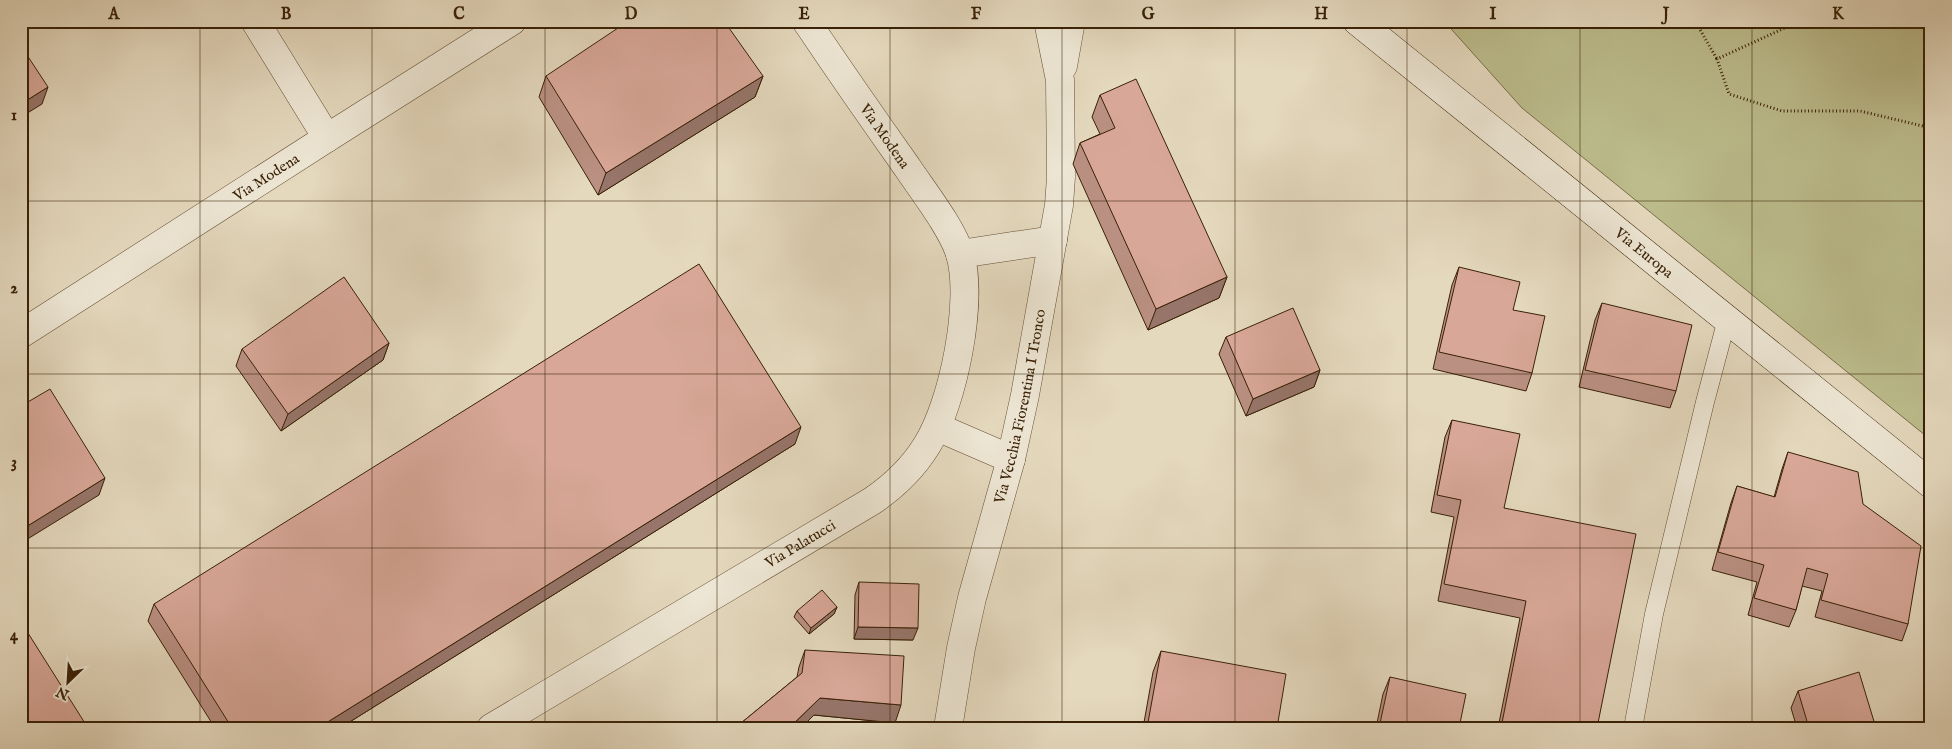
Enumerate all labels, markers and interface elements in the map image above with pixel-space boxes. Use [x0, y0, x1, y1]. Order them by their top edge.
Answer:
text: A [108, 5, 121, 25]
text: B [281, 5, 292, 25]
text: C [453, 5, 465, 25]
text: D [625, 5, 638, 25]
text: E [798, 5, 810, 25]
text: F [971, 5, 982, 25]
text: G [1142, 5, 1155, 25]
text: H [1314, 5, 1328, 25]
text: I [1490, 5, 1497, 25]
text: J [1661, 5, 1670, 25]
text: K [1832, 5, 1845, 25]
street label: Via Modena [855, 99, 914, 173]
text: 1 [11, 106, 17, 126]
street label: Via Modena [229, 149, 303, 206]
street label: Via Europa [1610, 223, 1678, 283]
text: 2 [10, 279, 18, 299]
street label: Via Vecchia Fiorentina I Tronco [990, 308, 1050, 507]
text: 3 [11, 453, 17, 473]
street label: Via Palatucci [761, 516, 839, 573]
text: 4 [10, 626, 19, 646]
north arrow [42, 656, 92, 706]
text: N [54, 682, 73, 704]

